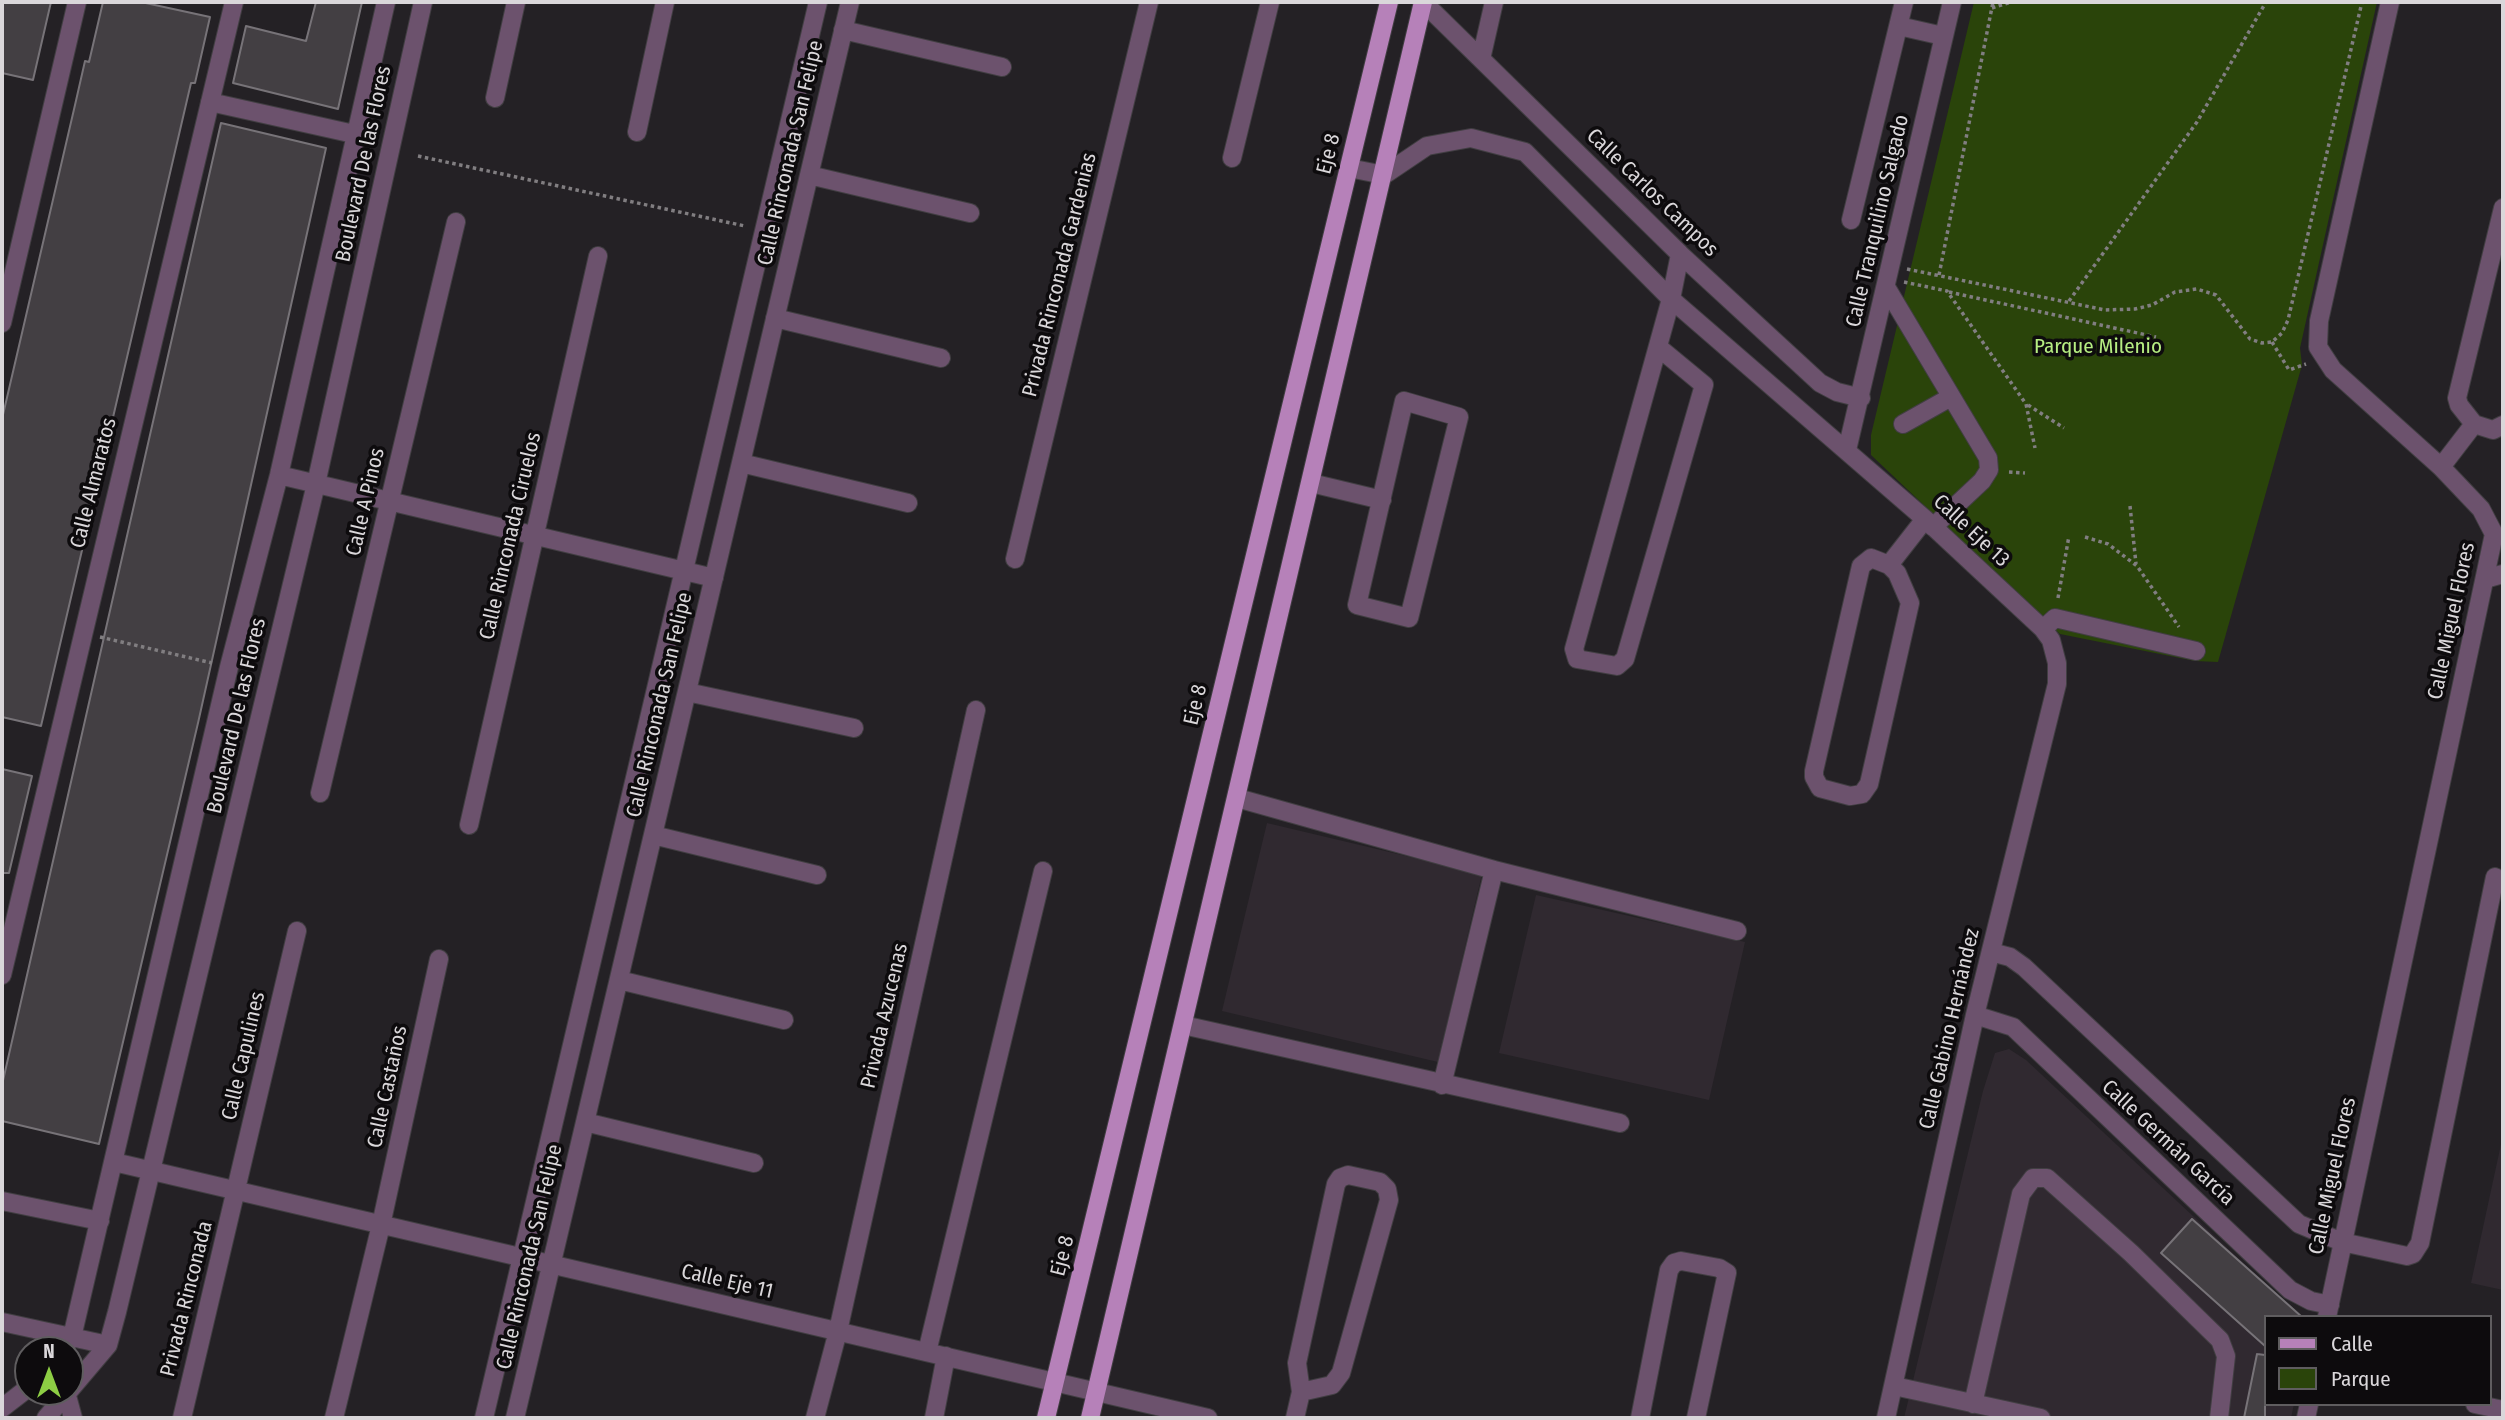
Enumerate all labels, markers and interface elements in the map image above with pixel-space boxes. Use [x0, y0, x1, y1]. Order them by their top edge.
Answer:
street label: Calle Rinconada San Felipe [753, 38, 829, 268]
street label: Boulevard De las Flores [331, 64, 397, 264]
street label: Calle Tranquilino Salgado [1841, 112, 1915, 330]
street label: Calle Carlos Campos [1581, 124, 1723, 262]
street label: Eje 8 [1312, 131, 1346, 177]
street label: Privada Rinconada Gardenias [1017, 150, 1103, 400]
park label: Parque Milenio [2034, 334, 2162, 360]
street label: Calle Almaratos [66, 415, 122, 551]
street label: Calle Rinconada Ciruelos [475, 430, 547, 642]
street label: Calle A Pinos [341, 445, 391, 559]
street label: Calle Eje 13 [1928, 489, 2014, 573]
street label: Calle Miguel Flores [2423, 540, 2481, 702]
street label: Calle Rinconada San Felipe [622, 590, 698, 820]
street label: Boulevard De las Flores [202, 616, 272, 816]
street label: Eje 8 [1179, 682, 1213, 728]
street label: Calle Gabino Hernández [1915, 926, 1985, 1132]
street label: Privada Azucenas [856, 941, 914, 1091]
street label: Calle Capulines [217, 989, 271, 1123]
street label: Calle Castaños [363, 1023, 413, 1151]
street label: Calle Germán García [2096, 1075, 2240, 1211]
street label: Calle Miguel Flores [2304, 1095, 2362, 1257]
street label: Calle Rinconada San Felipe [492, 1142, 568, 1372]
street label: Privada Rinconada [155, 1219, 219, 1379]
street label: Eje 8 [1046, 1233, 1080, 1279]
street label: Calle Eje 11 [679, 1259, 775, 1305]
legend [2264, 1315, 2491, 1406]
text: Calle [2331, 1331, 2373, 1357]
north arrow [14, 1336, 84, 1406]
text: N [43, 1340, 55, 1363]
text: Parque [2331, 1366, 2391, 1392]

